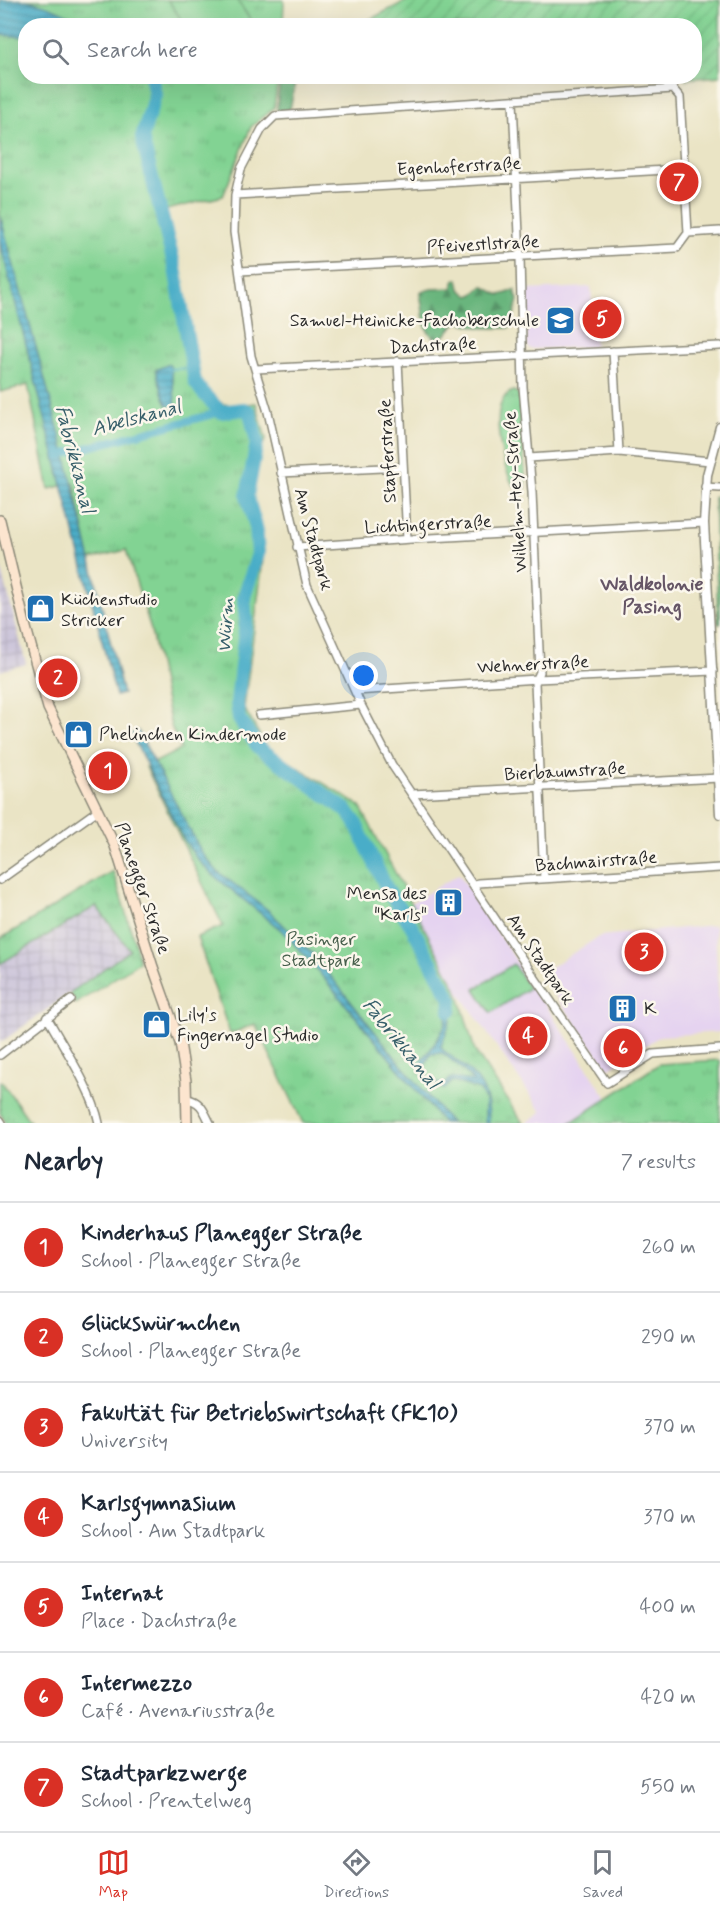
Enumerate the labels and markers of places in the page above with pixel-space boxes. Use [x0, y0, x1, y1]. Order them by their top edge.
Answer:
pin: 7 [660, 160, 698, 204]
pin: 5 [582, 296, 622, 342]
school or university icon: Samuel-Heinicke-Fachoberschule [544, 304, 576, 336]
place label: Samuel-Heinicke-Fachoberschule [290, 309, 539, 333]
place label: Küchenstudio Stricker [61, 588, 157, 633]
shop icon: Küchenstudio Stricker [24, 593, 56, 625]
pin: 2 [38, 656, 78, 700]
shop icon: Phelinchen Kindermode [62, 718, 94, 750]
place label: Phelinchen Kindermode [99, 723, 287, 747]
pin: 1 [88, 748, 128, 794]
place label: Mensa des "Karls" [347, 882, 427, 927]
building icon: Mensa des "Karls" [432, 887, 464, 919]
pin: 3 [624, 930, 664, 974]
building icon: K [607, 992, 639, 1024]
place label: K [644, 997, 657, 1021]
place label: Lily's Fingernagel Studio [177, 1003, 319, 1049]
shop icon: Lily's Fingernagel Studio [140, 1008, 172, 1040]
pin: 4 [508, 1014, 548, 1058]
pin: 6 [604, 1026, 642, 1070]

